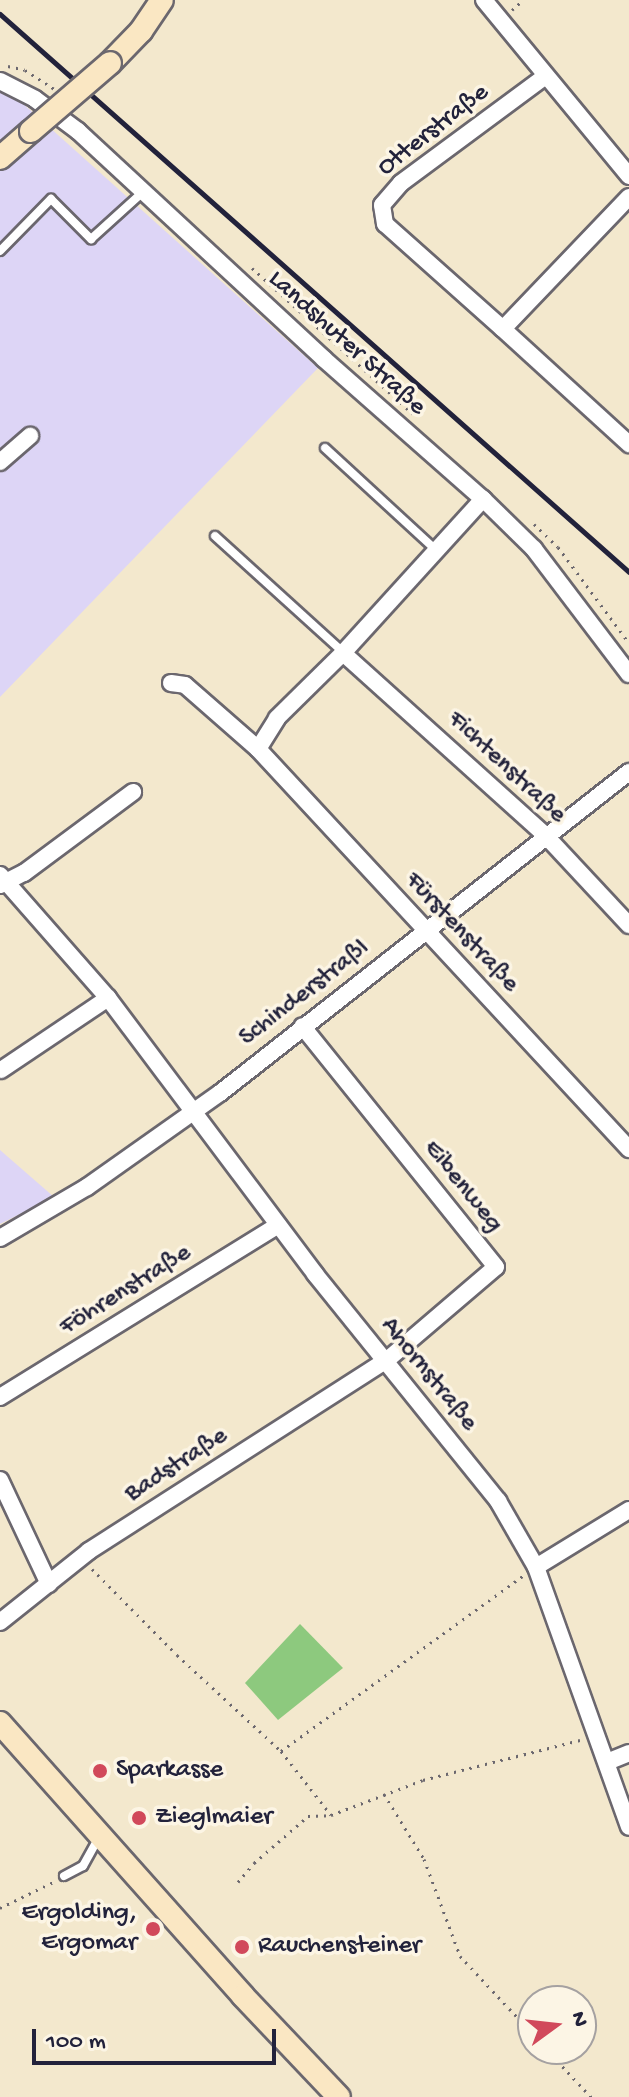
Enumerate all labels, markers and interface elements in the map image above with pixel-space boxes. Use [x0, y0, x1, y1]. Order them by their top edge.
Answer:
street label: Otterstraße [372, 78, 496, 184]
street label: Landshuter Straße [260, 265, 432, 423]
street label: Fichtenstraße [440, 705, 572, 831]
street label: Fürstenstraße [397, 866, 525, 1000]
street label: Schinderstraßl [234, 934, 376, 1054]
street label: Eibenweg [415, 1135, 509, 1239]
street label: Föhrenstraße [55, 1238, 197, 1344]
street label: Ahornstraße [373, 1312, 483, 1438]
street label: Badstraße [120, 1421, 234, 1511]
place label: Sparkasse [116, 1755, 223, 1787]
marker: Sparkasse [91, 1762, 109, 1780]
place label: Zieglmaier [155, 1802, 273, 1834]
marker: Zieglmaier [130, 1809, 148, 1827]
place label: Ergolding, Ergomar [21, 1898, 137, 1960]
marker: Ergolding, Ergomar [144, 1920, 162, 1938]
place label: Rauchensteiner [258, 1931, 421, 1963]
marker: Rauchensteiner [233, 1938, 251, 1956]
north arrow [517, 1985, 597, 2065]
text: N [564, 2009, 593, 2030]
scale bar [36, 2013, 280, 2063]
text: 100 m [46, 2028, 106, 2057]

